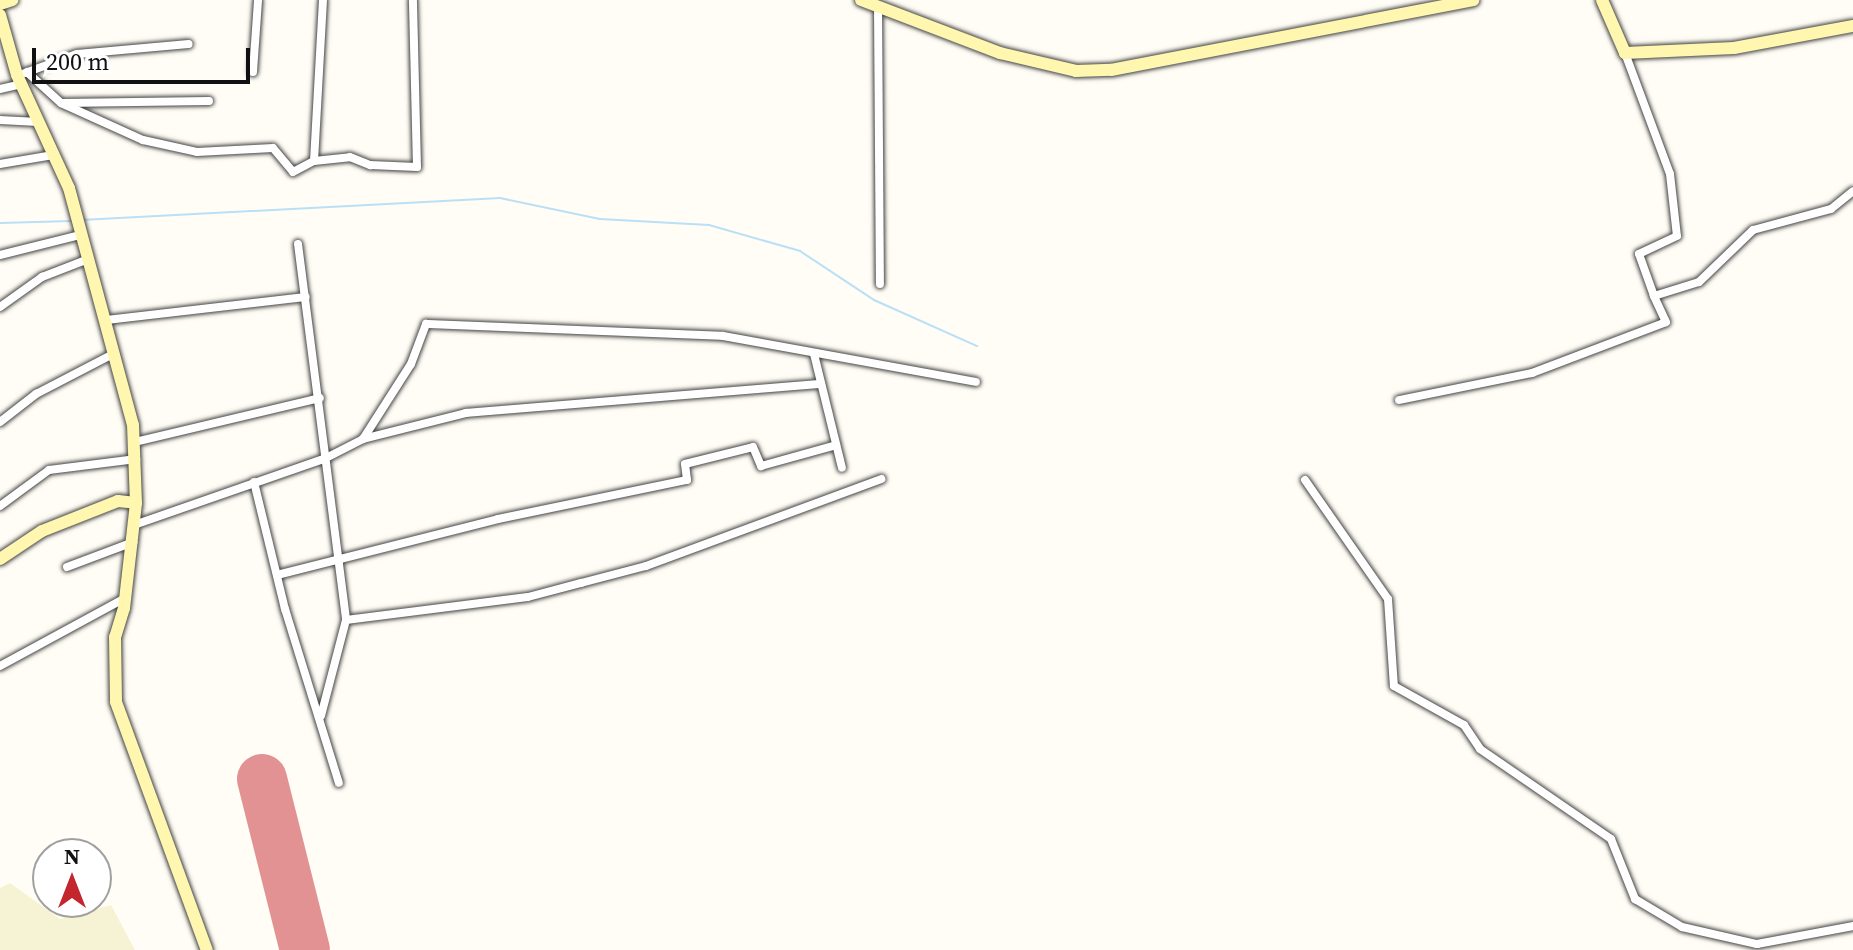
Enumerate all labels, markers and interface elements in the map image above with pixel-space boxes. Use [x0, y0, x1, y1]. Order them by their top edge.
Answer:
scale bar [36, 32, 254, 82]
text: 200 m [46, 45, 109, 78]
north arrow [32, 838, 112, 918]
text: N [64, 841, 80, 871]

